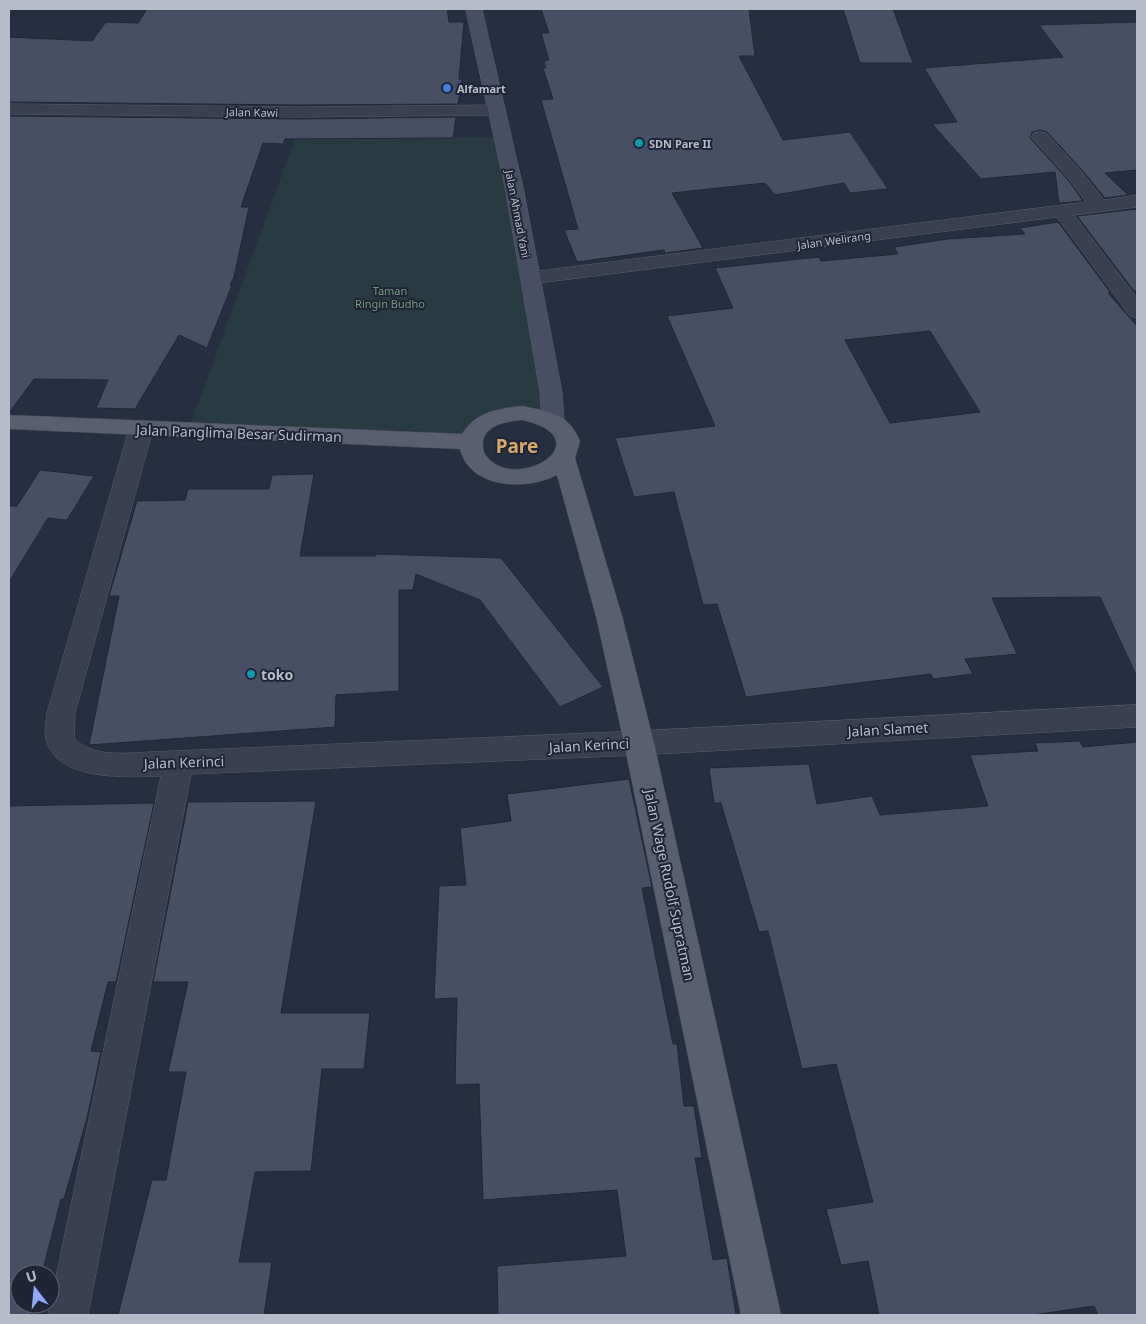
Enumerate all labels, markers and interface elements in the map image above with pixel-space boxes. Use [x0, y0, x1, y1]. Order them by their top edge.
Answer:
place label: Alfamart [457, 81, 506, 96]
marker: Alfamart [441, 82, 453, 94]
street label: Jalan Kawi [225, 104, 278, 120]
place label: SDN Pare II [649, 136, 711, 151]
marker: SDN Pare II [633, 137, 645, 149]
street label: Jalan Ahmad Yani [502, 168, 534, 259]
street label: Jalan Welirang [795, 227, 872, 253]
park label: Taman Ringin Budho [355, 283, 425, 311]
street label: Jalan Panglima Besar Sudirman [134, 420, 342, 446]
district label: Pare [496, 433, 538, 459]
place label: toko [261, 665, 294, 684]
marker: toko [245, 668, 257, 680]
street label: Jalan Slamet [845, 717, 929, 741]
street label: Jalan Kerinci [546, 733, 630, 757]
street label: Jalan Kerinci [142, 751, 224, 773]
street label: Jalan Wage Rudolf Supratman [640, 785, 700, 983]
north arrow [10, 1264, 60, 1314]
text: U [24, 1265, 39, 1287]

